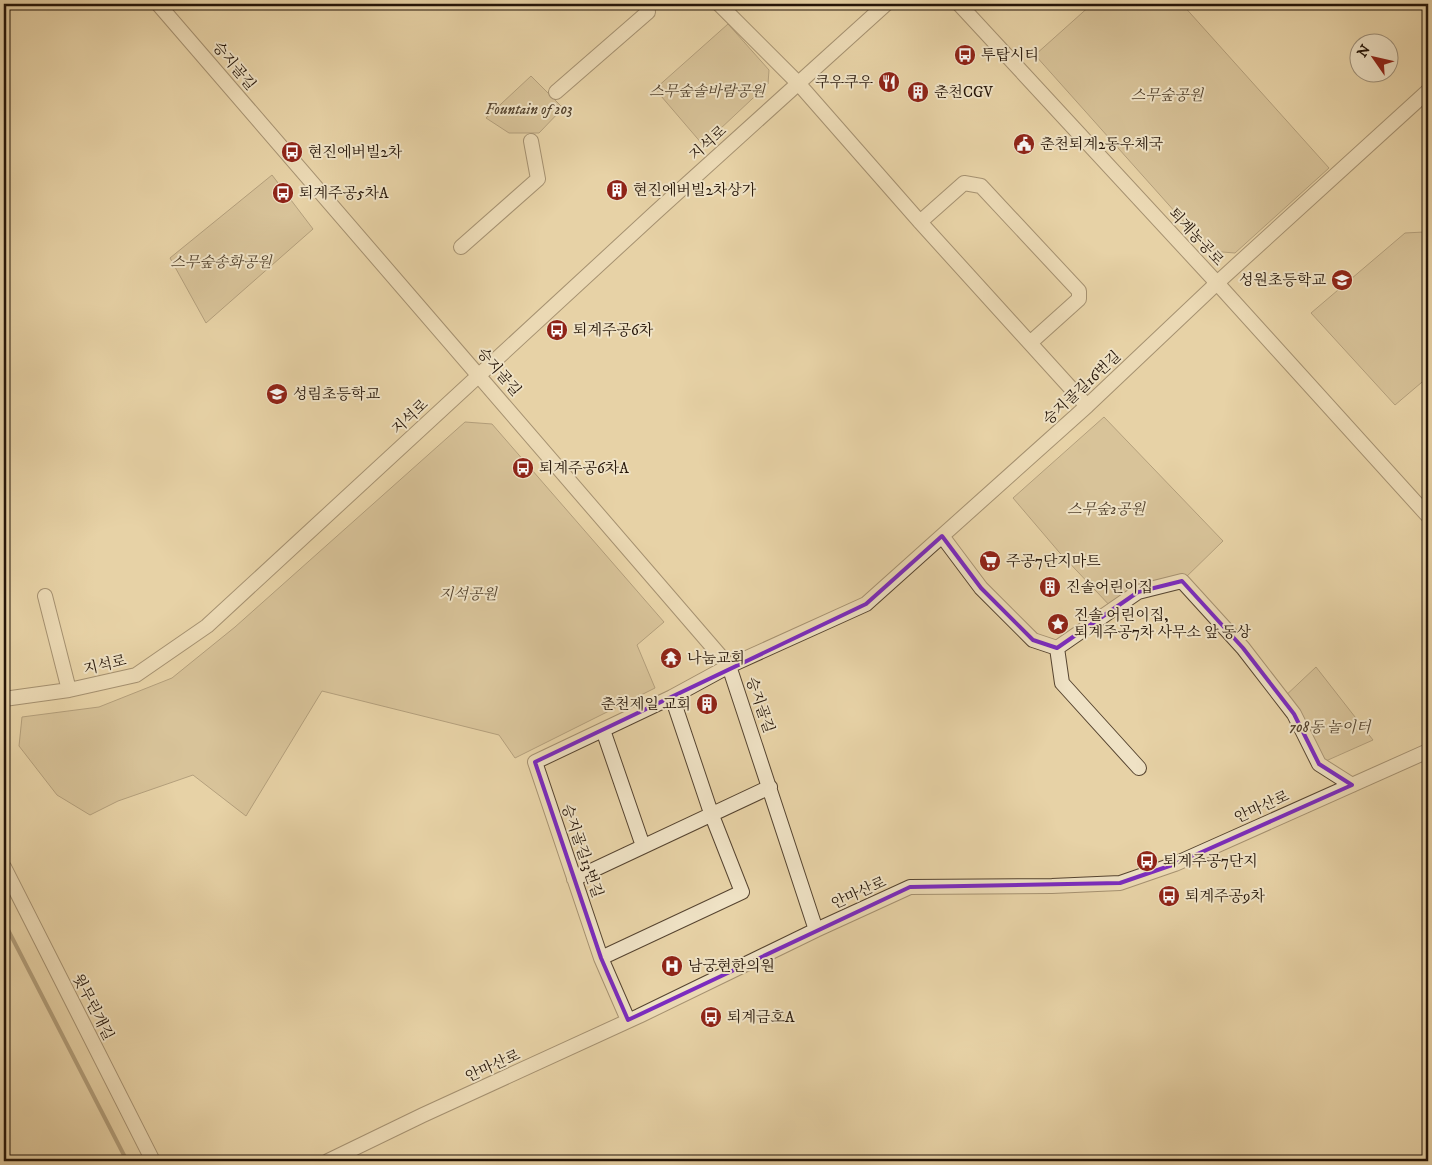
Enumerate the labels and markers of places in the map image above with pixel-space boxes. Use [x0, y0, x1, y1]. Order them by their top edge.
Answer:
bus stop icon: 투탑시티 [953, 43, 977, 67]
place label: 투탑시티 [981, 46, 1039, 65]
restaurant icon: 쿠우쿠우 [877, 70, 901, 94]
place label: 쿠우쿠우 [815, 73, 874, 92]
building icon: 춘천CGV [906, 80, 930, 104]
place label: 춘천CGV [934, 83, 993, 102]
public building icon: 춘천퇴계2동우체국 [1012, 132, 1036, 156]
place label: 춘천퇴계2동우체국 [1040, 135, 1164, 154]
bus stop icon: 현진에버빌2차 [280, 140, 304, 164]
place label: 현진에버빌2차 [308, 143, 403, 162]
building icon: 현진에버빌2차상가 [605, 178, 629, 202]
bus stop icon: 퇴계주공5차A [271, 181, 295, 205]
place label: 현진에버빌2차상가 [633, 181, 757, 200]
place label: 퇴계주공5차A [299, 184, 389, 203]
school or university icon: 성원초등학교 [1330, 268, 1354, 292]
place label: 성원초등학교 [1239, 271, 1326, 290]
bus stop icon: 퇴계주공6차 [545, 318, 569, 342]
place label: 퇴계주공6차 [573, 321, 654, 340]
school or university icon: 성림초등학교 [265, 382, 289, 406]
place label: 성림초등학교 [293, 385, 380, 404]
bus stop icon: 퇴계주공6차A [511, 456, 535, 480]
place label: 퇴계주공6차A [539, 459, 629, 478]
supermarket icon: 주공7단지마트 [978, 549, 1002, 573]
place label: 주공7단지마트 [1006, 552, 1101, 571]
building icon: 진솔어린이집 [1038, 575, 1062, 599]
place label: 진솔어린이집 [1066, 578, 1153, 597]
place label: 진솔 어린이집, 퇴계주공7차 사무소 앞 동상 [1074, 606, 1251, 642]
place icon: 진솔 어린이집, 퇴계주공7차 사무소 앞 동상 [1046, 612, 1070, 636]
temple icon: 나눔교회 [659, 646, 683, 670]
place label: 나눔교회 [687, 649, 745, 668]
building icon: 춘천제일 교회 [695, 692, 719, 716]
place label: 춘천제일 교회 [601, 695, 691, 714]
bus stop icon: 퇴계주공7단지 [1135, 849, 1159, 873]
place label: 퇴계주공7단지 [1163, 852, 1258, 871]
bus stop icon: 퇴계주공9차 [1157, 884, 1181, 908]
place label: 퇴계주공9차 [1185, 887, 1265, 906]
hospital icon: 남궁현한의원 [660, 954, 684, 978]
place label: 남궁현한의원 [688, 957, 775, 976]
bus stop icon: 퇴계금호A [699, 1005, 723, 1029]
place label: 퇴계금호A [727, 1008, 795, 1027]

